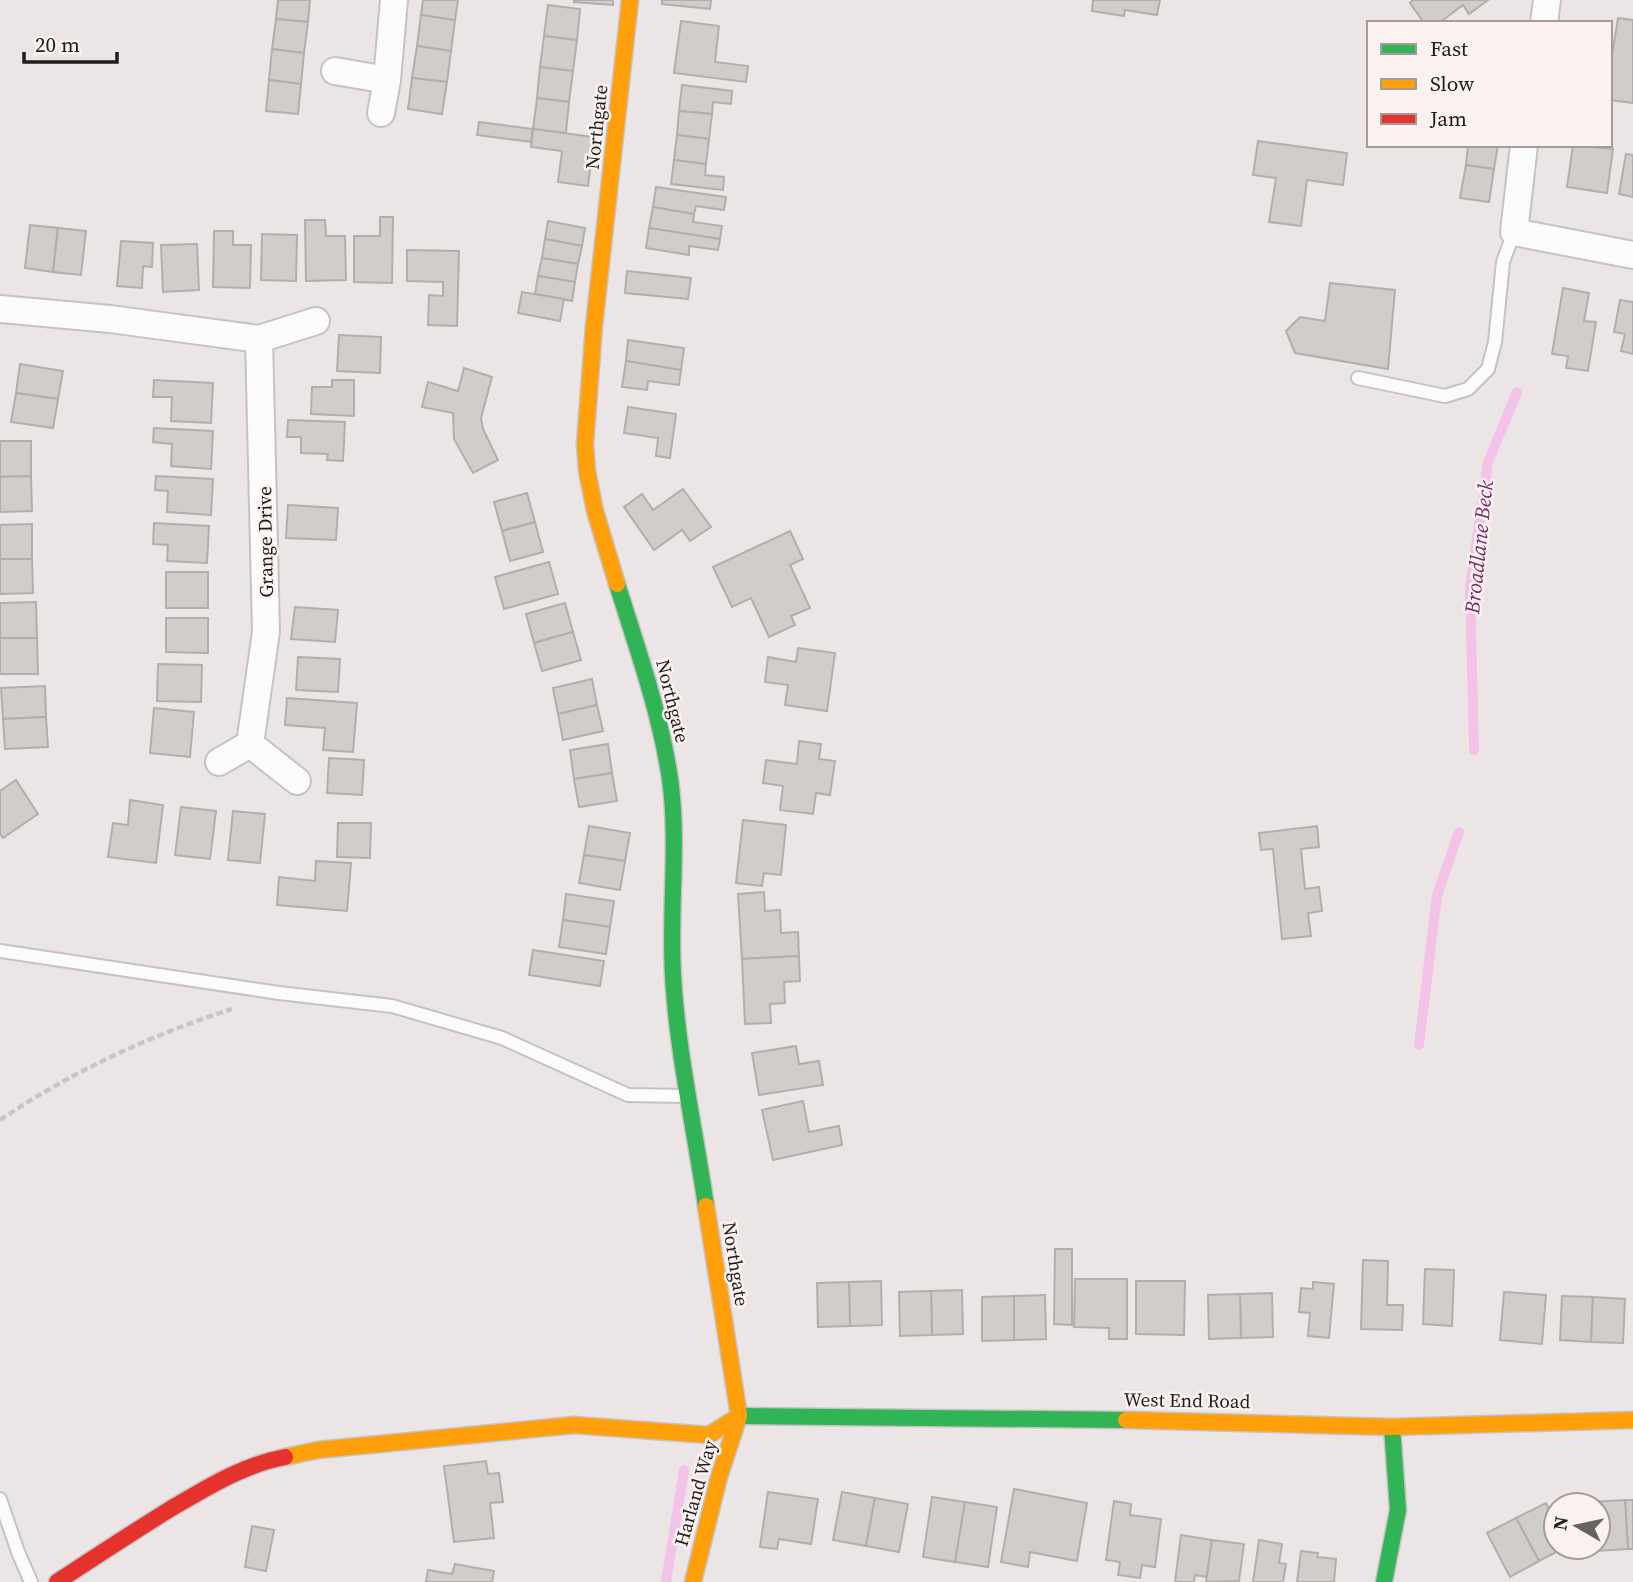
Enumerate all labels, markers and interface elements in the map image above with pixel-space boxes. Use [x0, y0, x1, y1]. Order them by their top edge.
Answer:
scale bar [24, 21, 117, 65]
legend [1367, 21, 1612, 147]
text: 20 m [35, 30, 80, 59]
text: Fast [1430, 34, 1468, 63]
text: Slow [1430, 69, 1474, 98]
street label: Northgate [579, 83, 613, 171]
text: Jam [1429, 104, 1467, 133]
water label: Broadlane Beck [1457, 479, 1500, 616]
street label: Grange Drive [251, 486, 279, 598]
street label: Northgate [650, 657, 696, 745]
street label: Northgate [716, 1220, 756, 1308]
street label: West End Road [1123, 1386, 1251, 1414]
street label: Harland Way [667, 1437, 723, 1549]
north arrow [1542, 1491, 1612, 1561]
text: N [1546, 1514, 1574, 1532]

